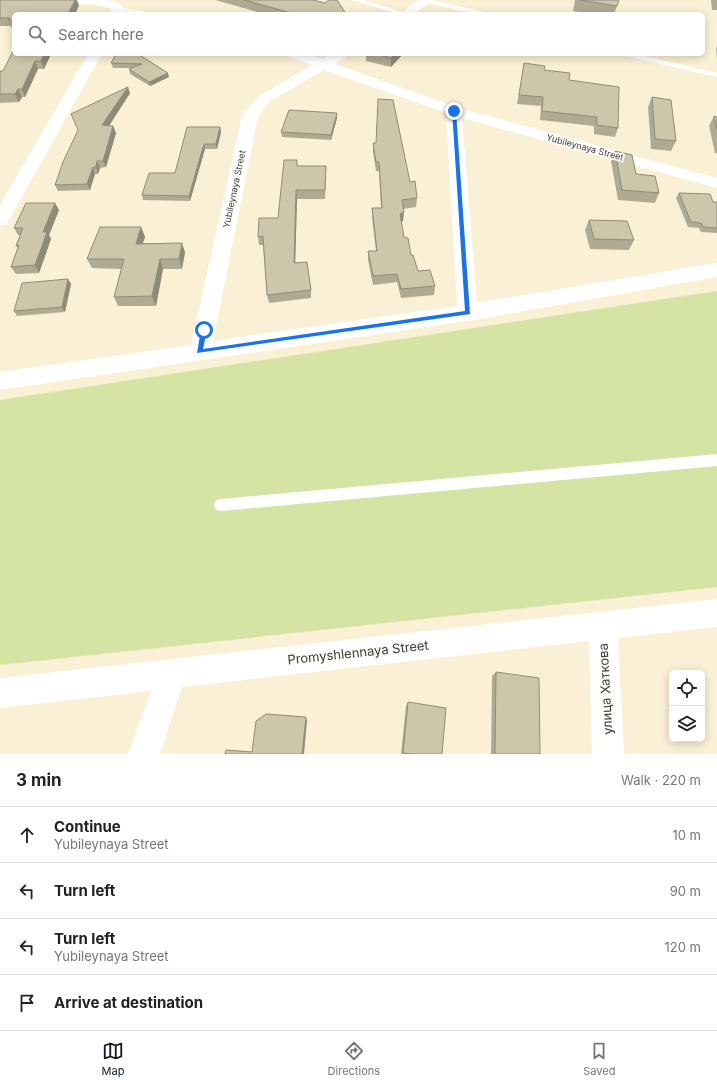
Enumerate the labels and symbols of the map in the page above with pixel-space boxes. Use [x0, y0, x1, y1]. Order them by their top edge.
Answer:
route end [445, 102, 463, 120]
street label: Yubileynaya Street [545, 131, 625, 163]
street label: Yubileynaya Street [220, 149, 248, 229]
route start [195, 321, 213, 339]
street label: Promyshlennaya Street [287, 637, 429, 667]
street label: улица Хаткова [595, 643, 615, 735]

